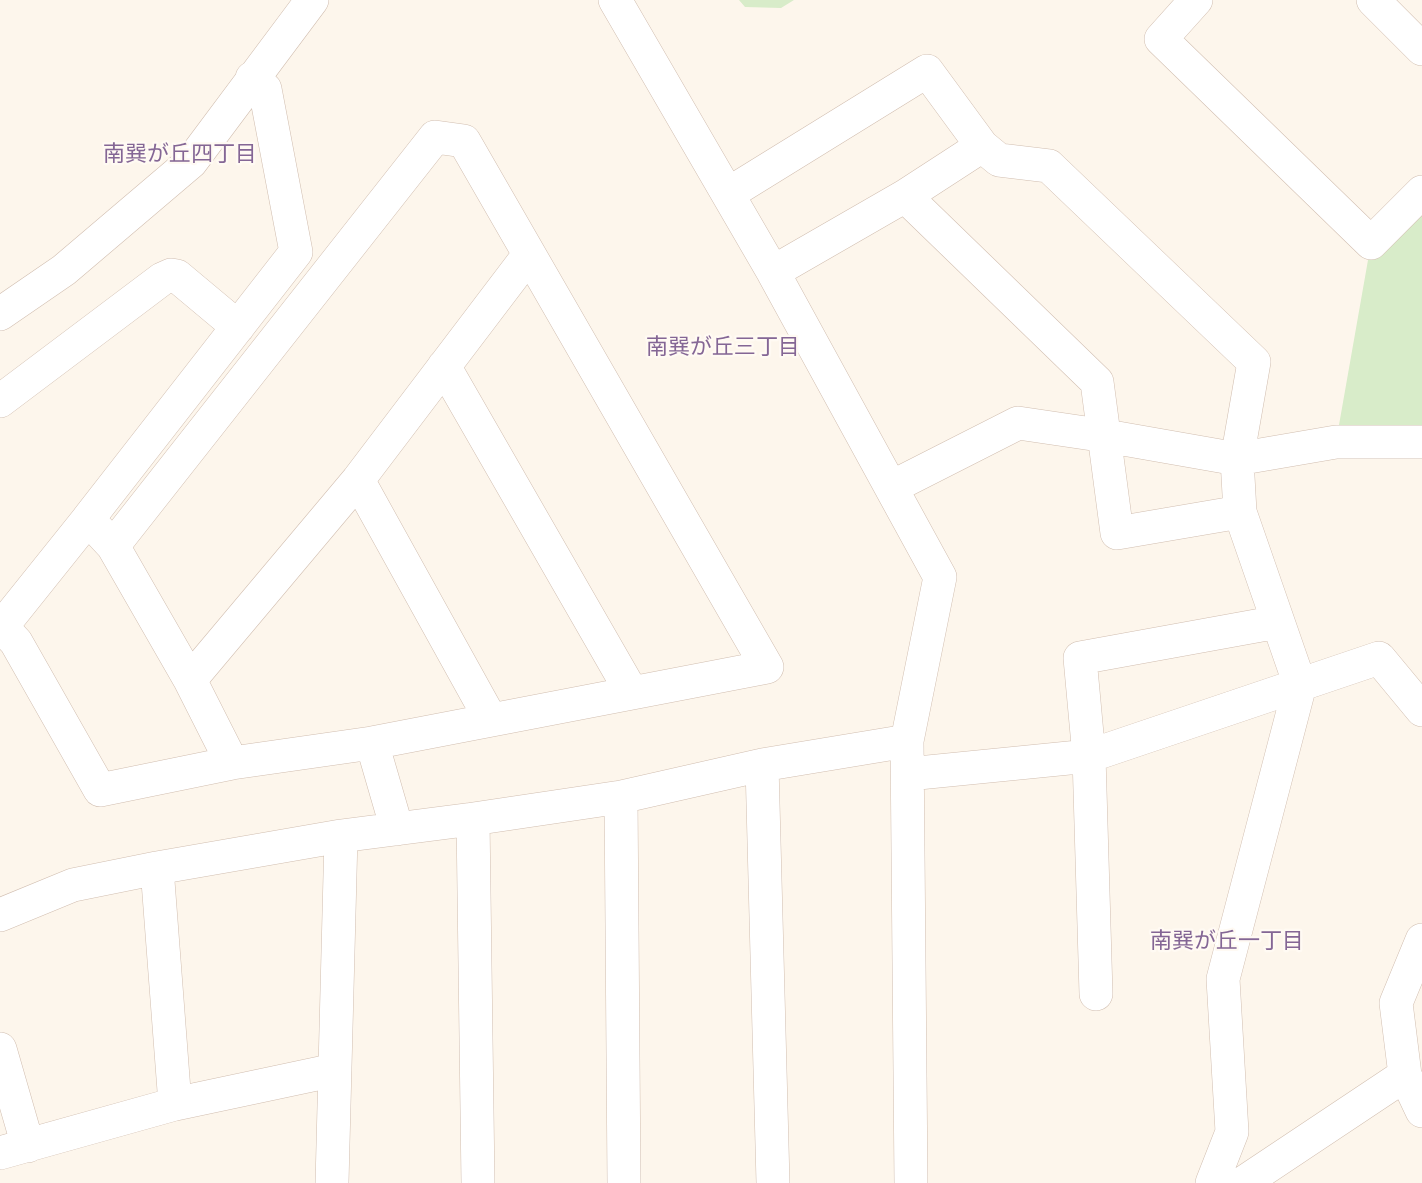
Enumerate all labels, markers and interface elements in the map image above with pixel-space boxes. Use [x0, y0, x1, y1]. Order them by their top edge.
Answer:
district label: 南巽が丘四丁目 [103, 141, 257, 167]
district label: 南巽が丘三丁目 [646, 334, 800, 360]
district label: 南巽が丘一丁目 [1150, 928, 1304, 954]

